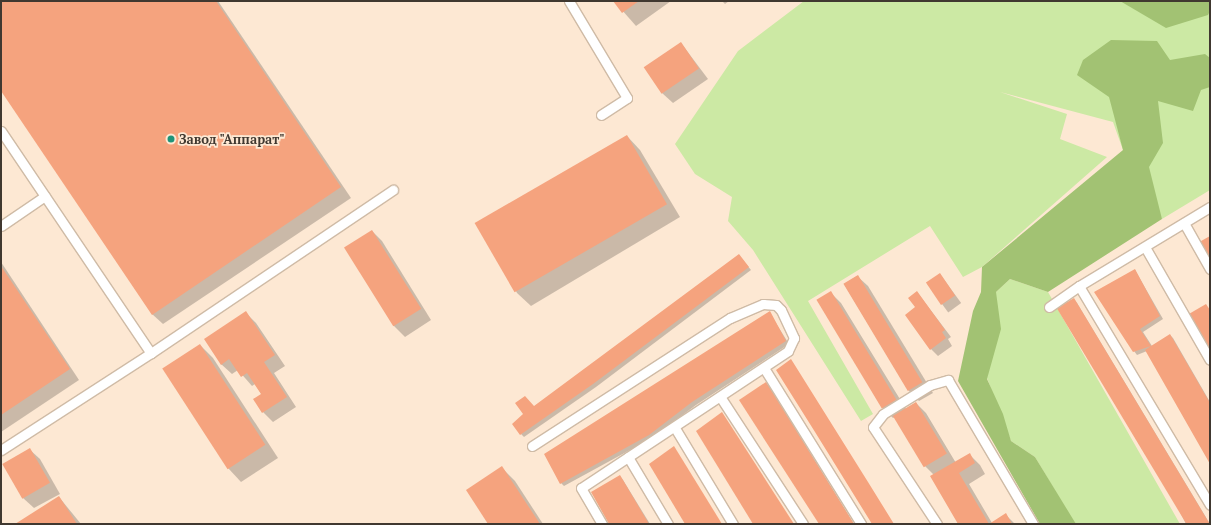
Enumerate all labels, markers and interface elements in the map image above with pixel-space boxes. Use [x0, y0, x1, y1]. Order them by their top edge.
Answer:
place label: Завод "Аппарат" [179, 131, 285, 147]
marker: Завод "Аппарат" [166, 134, 176, 144]

